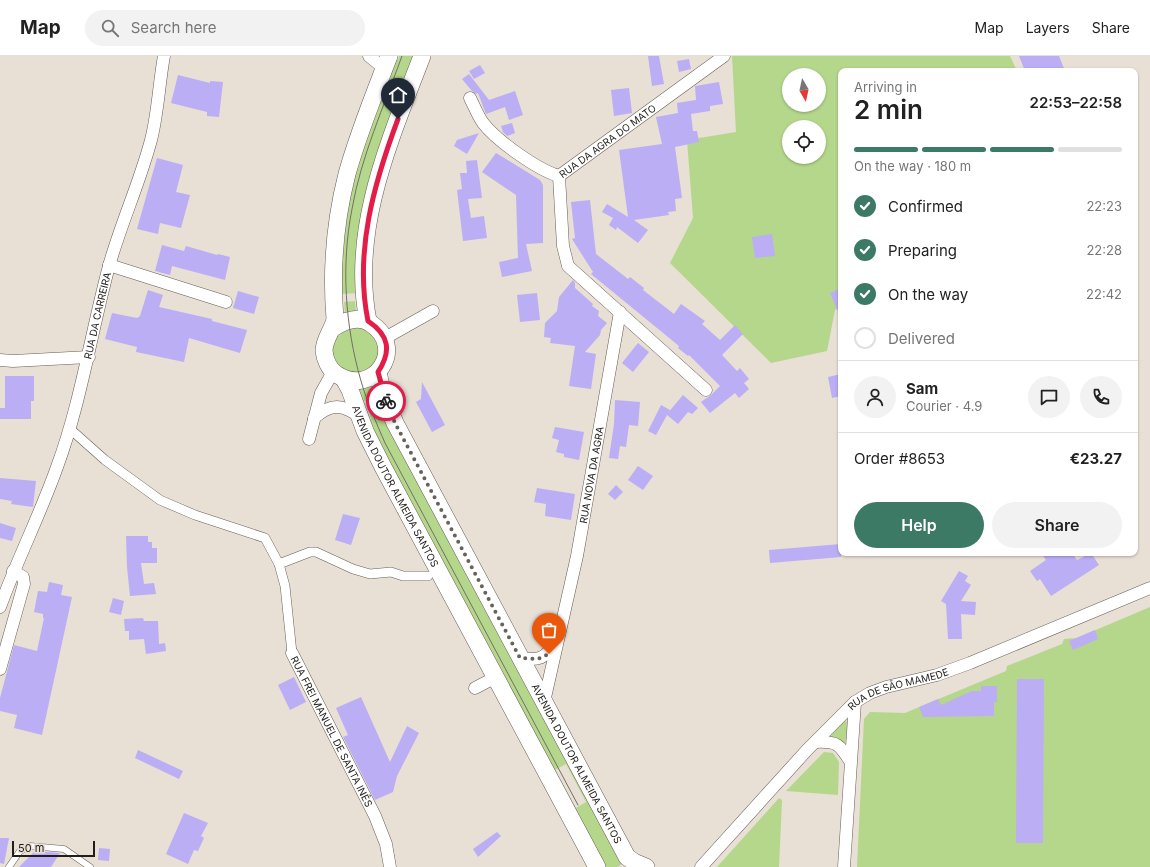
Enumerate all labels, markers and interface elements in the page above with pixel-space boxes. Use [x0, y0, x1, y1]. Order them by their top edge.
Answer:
search box [85, 10, 365, 46]
text: Map [20, 16, 61, 39]
icon: search [99, 17, 121, 39]
text: Search here [131, 18, 216, 37]
text: Map [975, 19, 1004, 36]
text: Layers [1026, 19, 1070, 36]
text: Share [1092, 19, 1130, 36]
north arrow [782, 68, 826, 112]
map controls [782, 68, 826, 164]
pin [381, 78, 415, 119]
text: Arriving in [854, 79, 917, 95]
icon: home [387, 84, 409, 106]
text: 22:53–22:58 [1030, 93, 1122, 112]
text: 2 min [854, 94, 923, 125]
street label: RUA DA AGRA DO MATO [557, 101, 658, 180]
button: locate [782, 120, 826, 164]
text: On the way · 180 m [854, 158, 971, 174]
icon: check [854, 195, 876, 217]
text: Confirmed [888, 197, 963, 216]
text: 22:23 [1086, 198, 1122, 214]
icon: check [854, 239, 876, 261]
text: Preparing [888, 241, 957, 260]
text: 22:28 [1086, 242, 1122, 258]
street label: RUA DA CARREIRA [81, 271, 113, 360]
icon: check [854, 283, 876, 305]
text: On the way [888, 285, 968, 304]
text: 22:42 [1086, 286, 1122, 302]
text: Delivered [888, 329, 955, 348]
button: person [854, 376, 896, 418]
button: chat [1028, 376, 1070, 418]
button: phone [1080, 376, 1122, 418]
text: Sam [906, 379, 938, 398]
courier [366, 381, 406, 421]
icon: bike [375, 390, 397, 412]
text: Courier · 4.9 [906, 398, 982, 414]
street label: AVENIDA DOUTOR ALMEIDA SANTOS [350, 404, 441, 569]
street label: RUA NOVA DA AGRA [577, 425, 606, 524]
text: Order #8653 [854, 449, 945, 468]
text: €23.27 [1070, 449, 1122, 468]
button: Help [854, 502, 984, 548]
button: Share [992, 502, 1122, 548]
pin [532, 613, 566, 654]
icon: bag [538, 619, 560, 641]
street label: RUA FREI MANUEL DE SANTA INÊS [289, 654, 375, 809]
street label: RUA DE SÃO MAMEDE [845, 665, 950, 712]
street label: AVENIDA DOUTOR ALMEIDA SANTOS [529, 682, 625, 845]
scale bar [12, 839, 95, 858]
text: 50 m [18, 841, 44, 855]

